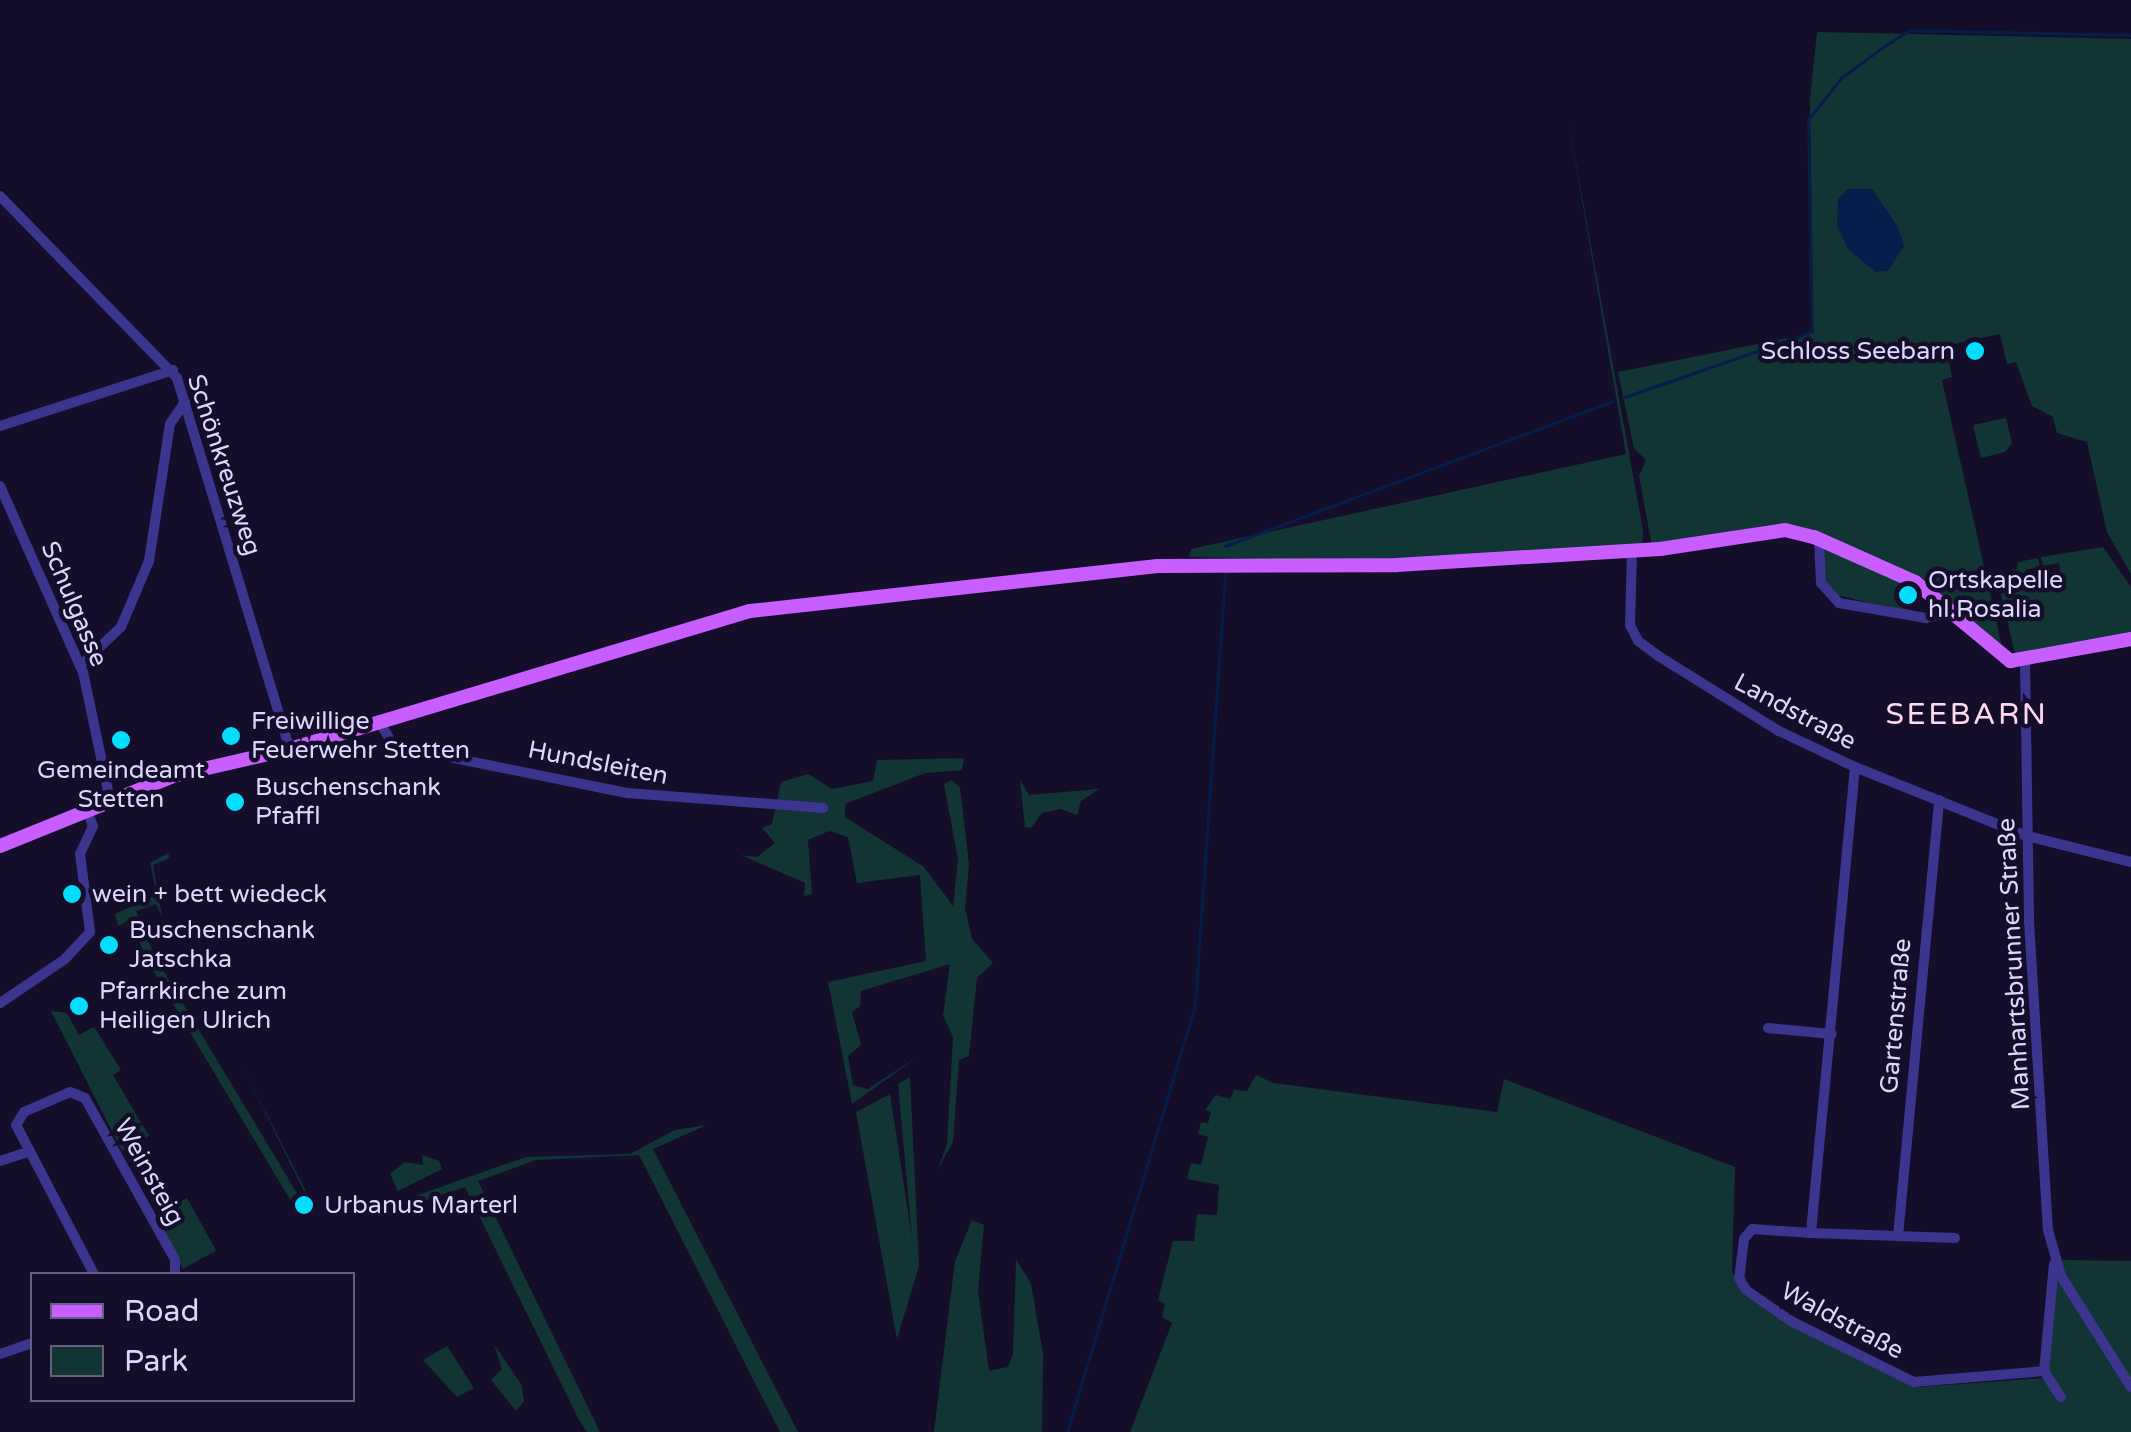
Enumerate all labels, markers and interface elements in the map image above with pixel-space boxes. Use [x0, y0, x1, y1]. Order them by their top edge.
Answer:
place label: Schloss Seebarn [1761, 336, 1955, 366]
marker: Schloss Seebarn [1964, 340, 1986, 362]
street label: Schönkreuzweg [181, 371, 267, 559]
street label: Schulgasse [34, 537, 114, 671]
place label: Ortskapelle hl.Rosalia [1928, 566, 2063, 625]
marker: Ortskapelle hl.Rosalia [1897, 584, 1919, 606]
street label: Landstraße [1729, 667, 1861, 757]
district label: SEEBARN [1886, 697, 2048, 733]
place label: Freiwillige Feuerwehr Stetten [251, 707, 470, 766]
marker: Freiwillige Feuerwehr Stetten [220, 725, 242, 747]
marker: Gemeindeamt Stetten [110, 729, 132, 751]
street label: Hundsleiten [525, 735, 671, 791]
place label: Gemeindeamt Stetten [37, 756, 205, 815]
place label: Buschenschank Pfaffl [255, 773, 441, 832]
marker: Buschenschank Pfaffl [224, 791, 246, 813]
street label: Manhartsbrunner Straße [1991, 817, 2037, 1111]
place label: wein + bett wiedeck [92, 879, 327, 909]
marker: wein + bett wiedeck [61, 883, 83, 905]
place label: Buschenschank Jatschka [129, 916, 315, 975]
marker: Buschenschank Jatschka [98, 934, 120, 956]
street label: Gartenstraße [1874, 937, 1918, 1095]
place label: Pfarrkirche zum Heiligen Ulrich [99, 977, 287, 1036]
marker: Pfarrkirche zum Heiligen Ulrich [68, 995, 90, 1017]
street label: Weinsteig [107, 1113, 191, 1231]
place label: Urbanus Marterl [324, 1190, 518, 1220]
marker: Urbanus Marterl [293, 1194, 315, 1216]
legend [30, 1272, 355, 1402]
street label: Waldstraße [1775, 1276, 1909, 1366]
text: Road [124, 1293, 199, 1330]
text: Park [124, 1343, 188, 1380]

